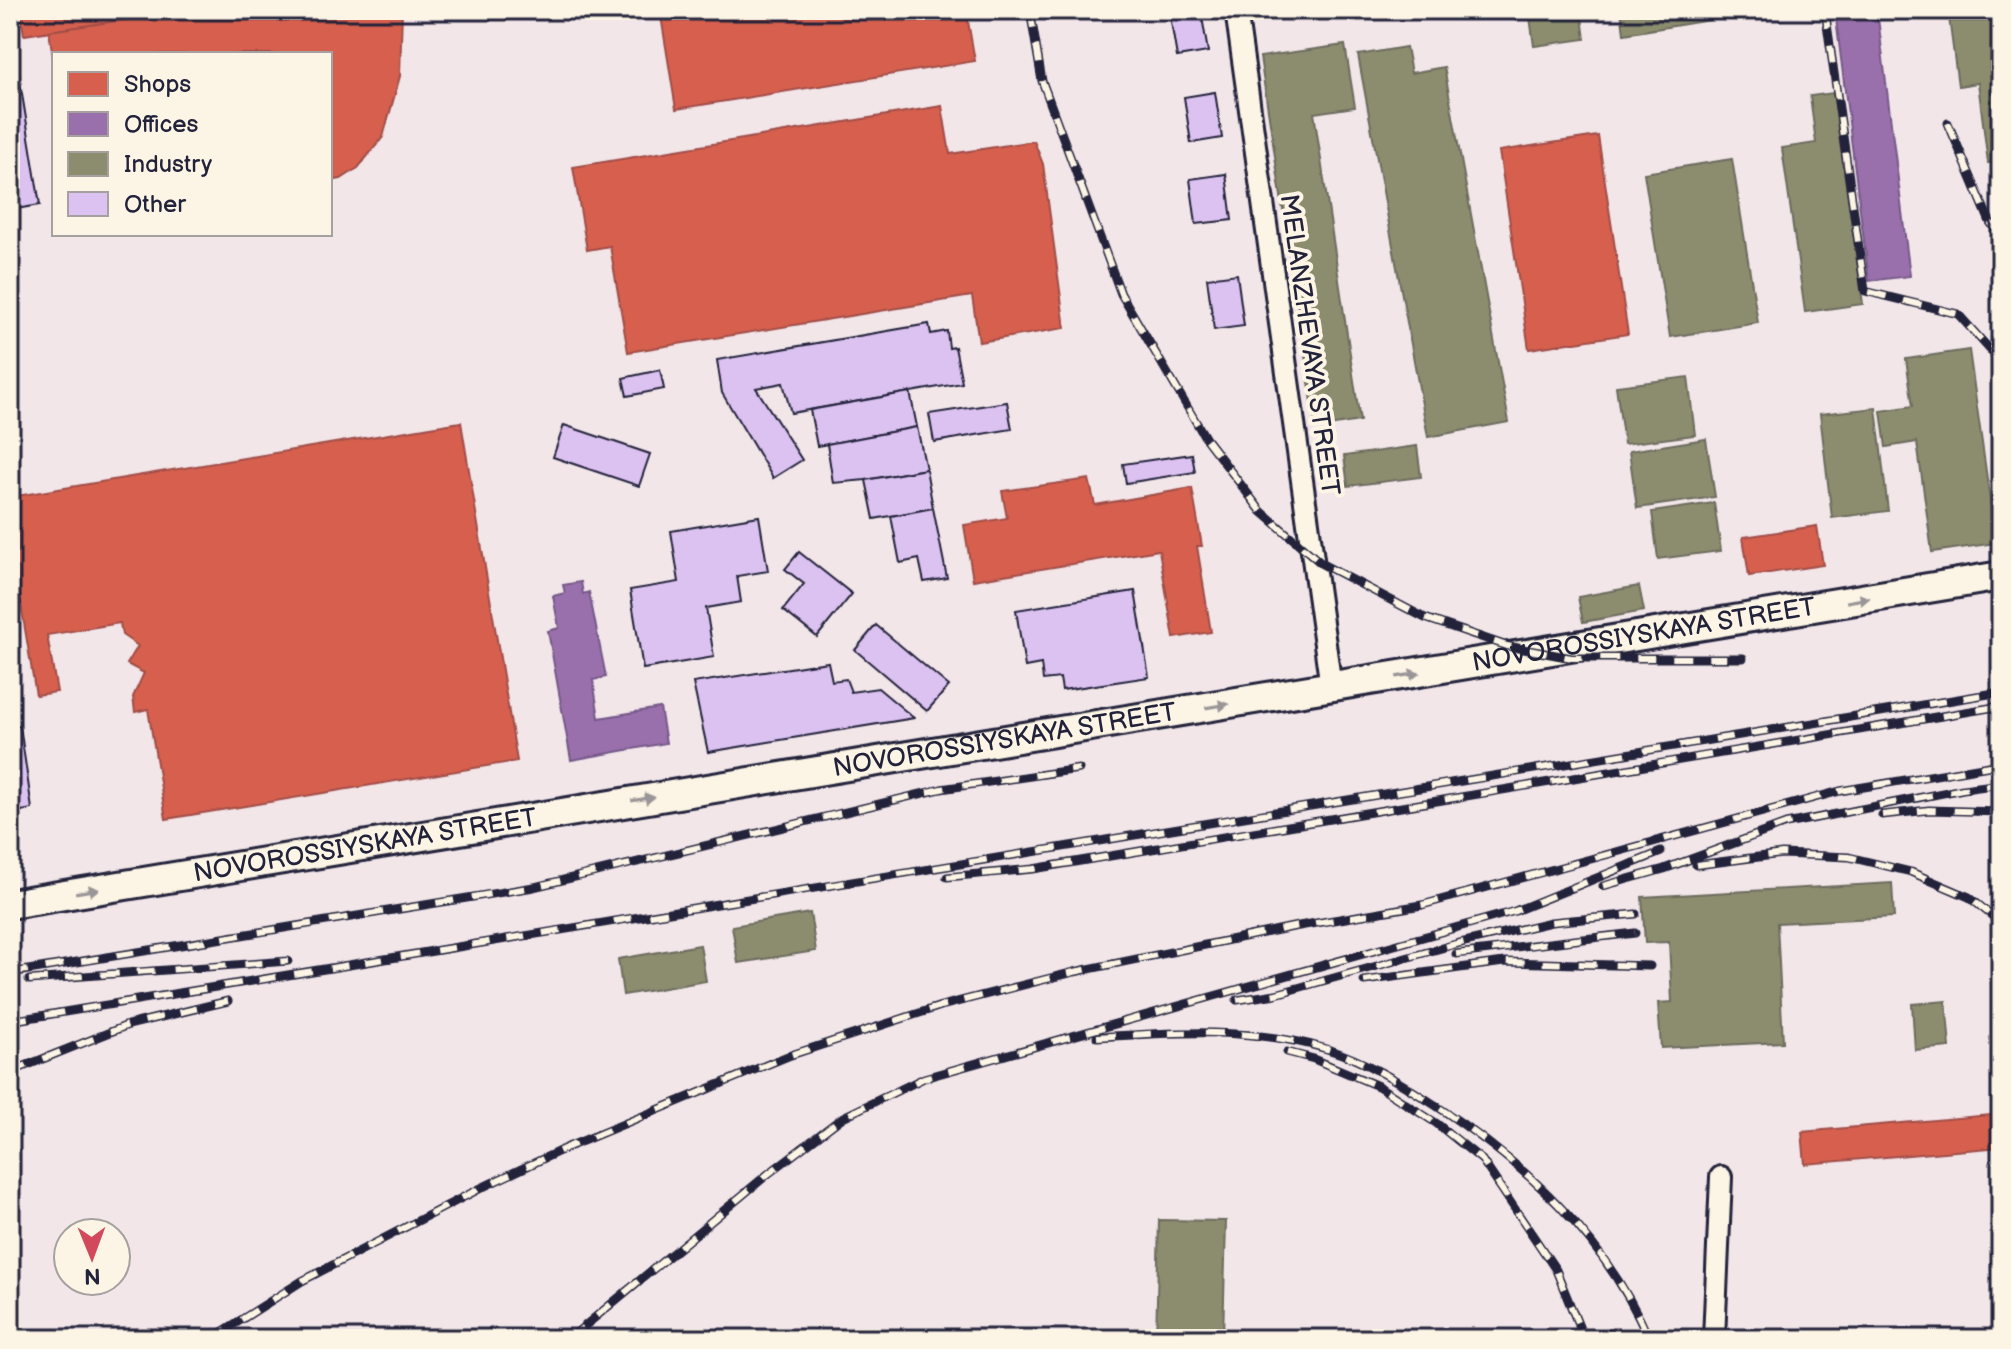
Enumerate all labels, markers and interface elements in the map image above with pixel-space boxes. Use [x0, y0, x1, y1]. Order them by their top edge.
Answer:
legend [52, 52, 332, 236]
text: Shops [124, 70, 191, 99]
text: Offices [124, 110, 198, 139]
text: Industry [124, 150, 212, 179]
text: Other [124, 190, 186, 219]
street label: MELANZHEVAYA STREET [1272, 192, 1346, 498]
street label: NOVOROSSIYSKAYA STREET [1470, 591, 1818, 678]
one-way arrow [1845, 594, 1870, 606]
one-way arrow [1396, 668, 1421, 681]
street label: NOVOROSSIYSKAYA STREET [831, 697, 1179, 784]
one-way arrow [1204, 699, 1229, 712]
one-way arrow [631, 792, 656, 804]
street label: NOVOROSSIYSKAYA STREET [191, 802, 540, 889]
one-way arrow [75, 884, 100, 897]
north arrow [52, 1217, 132, 1297]
text: N [84, 1262, 101, 1289]

